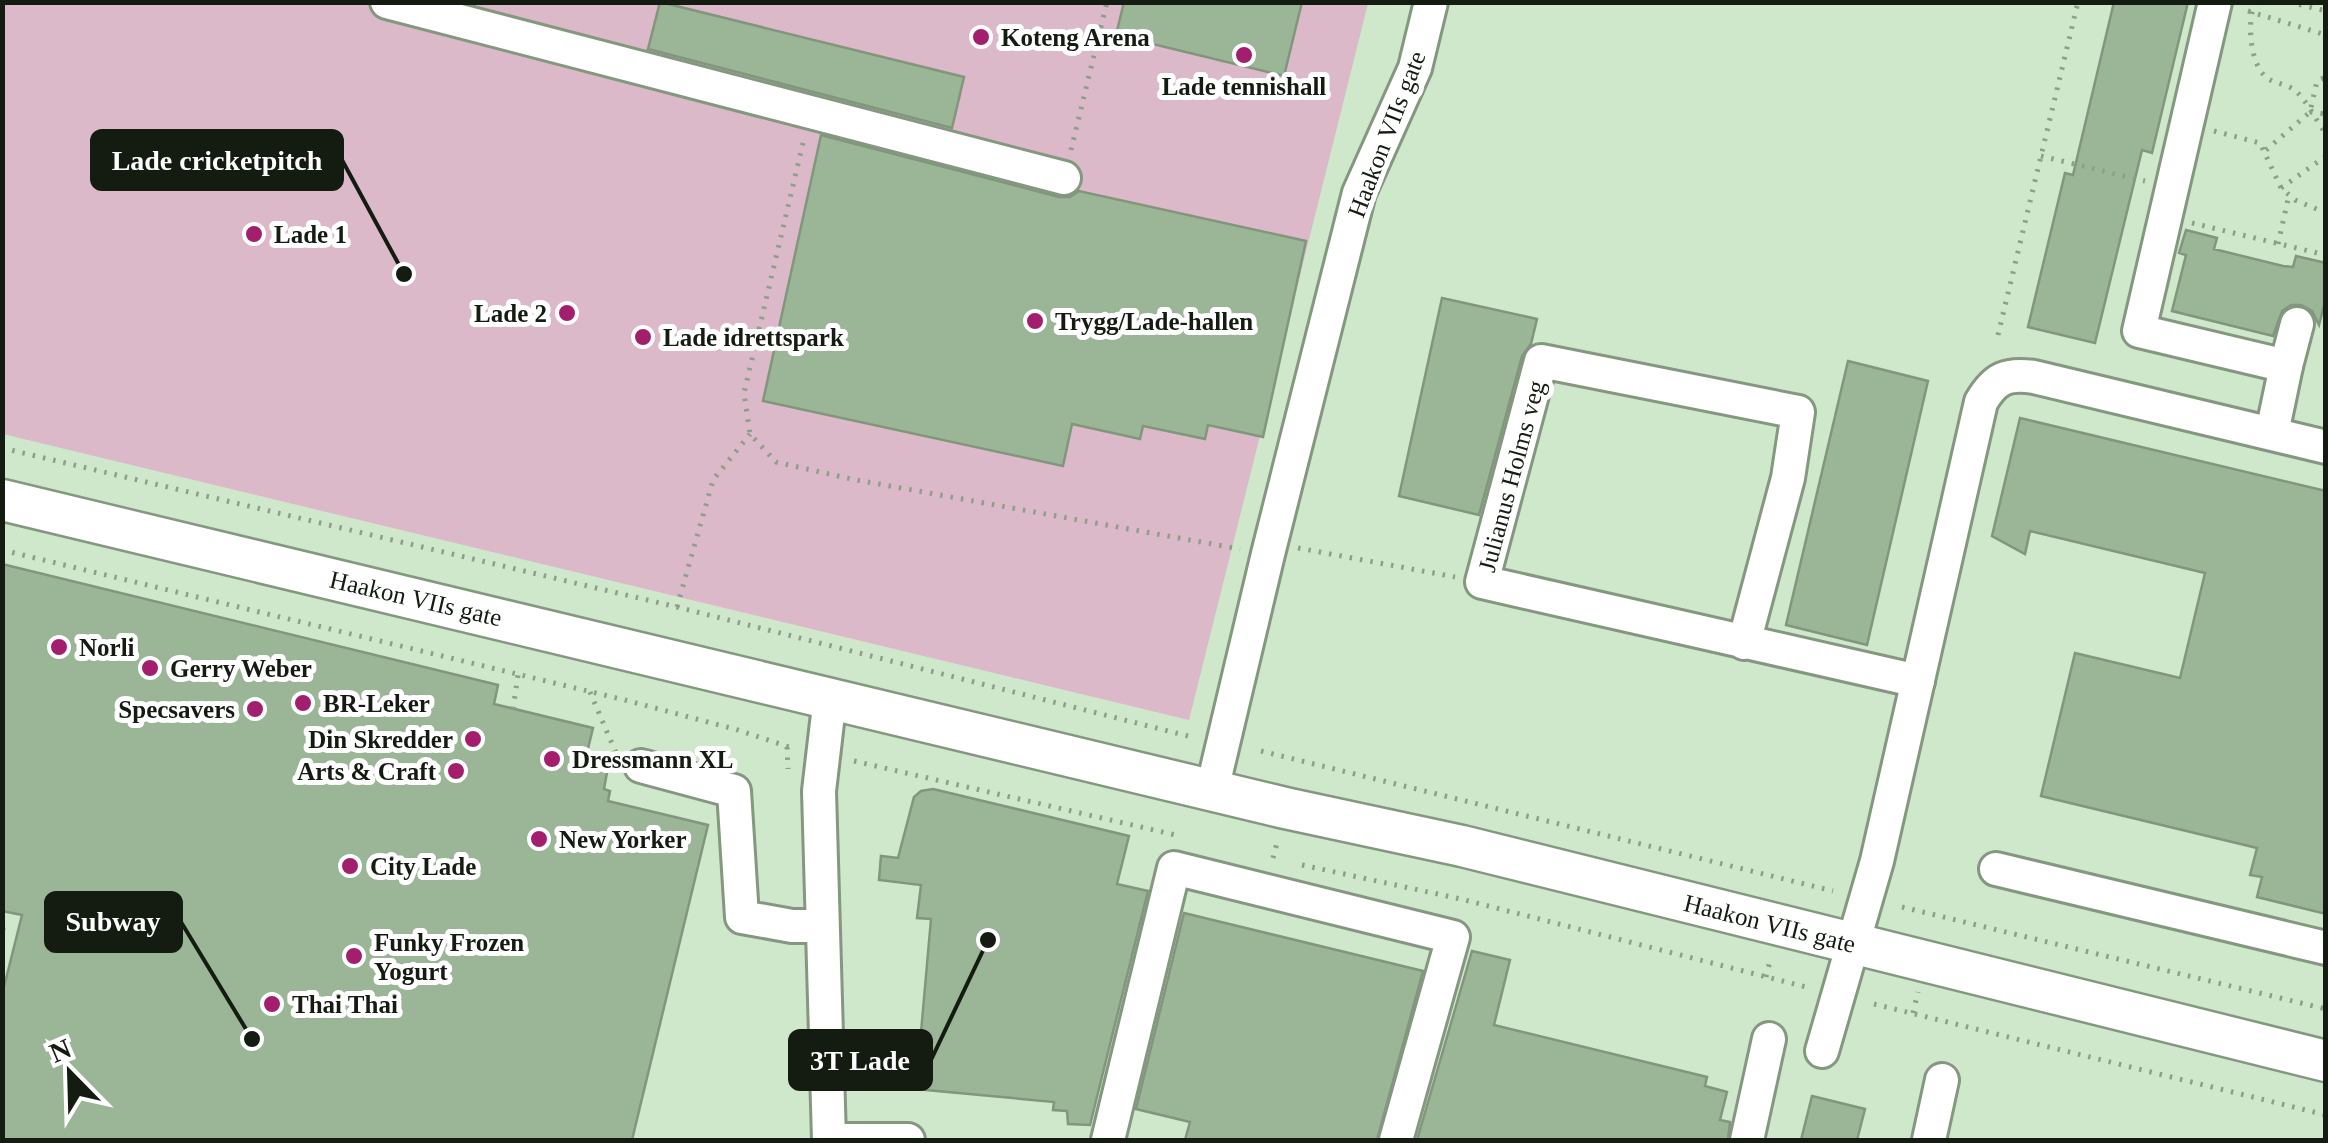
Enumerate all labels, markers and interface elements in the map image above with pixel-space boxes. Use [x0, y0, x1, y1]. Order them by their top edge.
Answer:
place label: Koteng Arena [1001, 24, 1150, 51]
marker: Koteng Arena [970, 26, 992, 48]
marker: Lade tennishall [1233, 44, 1255, 66]
street label: Haakon VIIs gate [1342, 47, 1431, 221]
place label: Lade tennishall [1162, 73, 1326, 100]
callout: Lade cricketpitch [92, 131, 342, 189]
text: Lade cricketpitch [112, 145, 323, 176]
place label: Lade 1 [274, 221, 347, 248]
marker: Lade 1 [243, 223, 265, 245]
place label: Lade 2 [474, 300, 547, 327]
marker: Lade 2 [556, 302, 578, 324]
place label: Trygg/Lade-hallen [1055, 308, 1253, 335]
marker: Trygg/Lade-hallen [1024, 310, 1046, 332]
place label: Lade idrettspark [663, 324, 844, 351]
marker: Lade idrettspark [632, 326, 654, 348]
street label: Julianus Holms veg [1473, 377, 1550, 575]
street label: Haakon VIIs gate [327, 566, 505, 631]
place label: Norli [79, 634, 135, 661]
marker: Norli [48, 636, 70, 658]
place label: Gerry Weber [170, 655, 312, 682]
marker: Gerry Weber [139, 657, 161, 679]
place label: BR-Leker [323, 690, 430, 717]
marker: BR-Leker [292, 692, 314, 714]
place label: Specsavers [118, 696, 235, 723]
marker: Specsavers [244, 698, 266, 720]
place label: Din Skredder [308, 726, 453, 753]
marker: Din Skredder [462, 728, 484, 750]
place label: Dressmann XL [572, 746, 733, 773]
marker: Dressmann XL [541, 748, 563, 770]
place label: Arts & Craft [297, 758, 437, 785]
marker: Arts & Craft [445, 760, 467, 782]
place label: New Yorker [559, 826, 687, 853]
marker: New Yorker [528, 828, 550, 850]
place label: City Lade [370, 853, 476, 880]
marker: City Lade [339, 855, 361, 877]
street label: Haakon VIIs gate [1681, 889, 1858, 958]
callout: Subway [46, 893, 181, 951]
text: Subway [66, 906, 160, 937]
place label: Funky Frozen Yogurt [374, 929, 524, 985]
marker: Funky Frozen Yogurt [343, 945, 365, 967]
place label: Thai Thai [292, 991, 398, 1018]
marker: Thai Thai [261, 993, 283, 1015]
north arrow [20, 1023, 120, 1123]
callout: 3T Lade [790, 1031, 931, 1089]
text: N [45, 1032, 76, 1069]
text: 3T Lade [810, 1045, 910, 1076]

